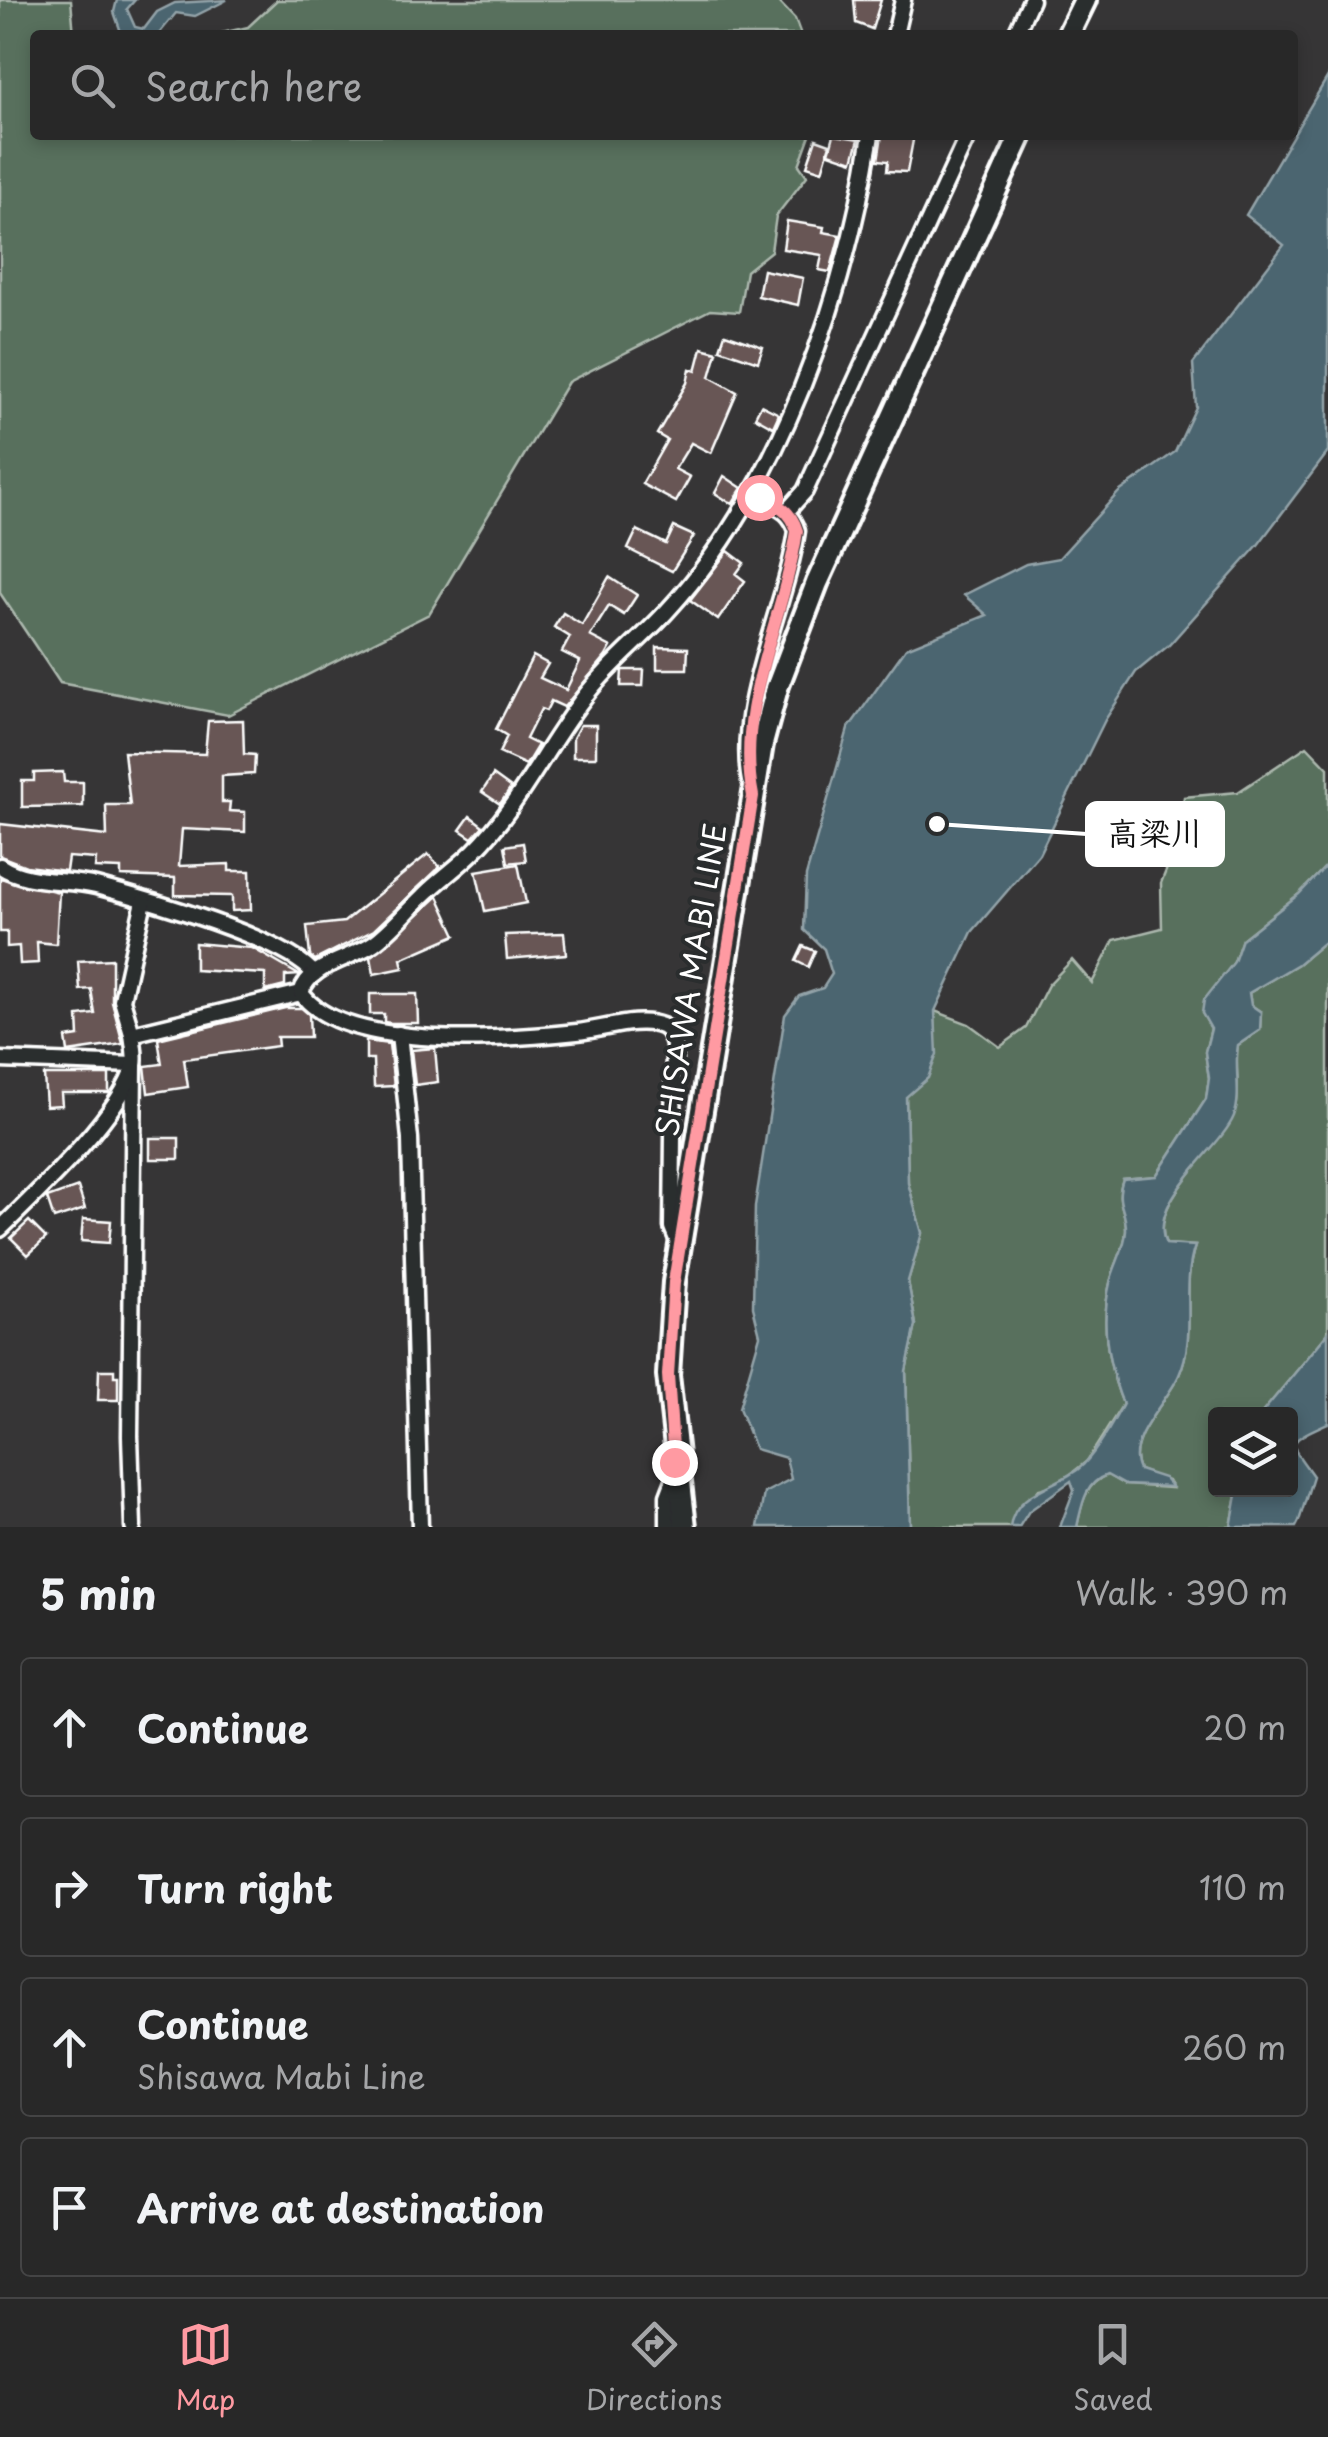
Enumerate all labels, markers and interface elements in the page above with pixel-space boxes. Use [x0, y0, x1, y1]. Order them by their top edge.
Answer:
search box [30, 30, 1298, 140]
text: Search here [145, 57, 362, 114]
icon: search [65, 58, 120, 113]
route start [737, 475, 783, 521]
callout: 高梁川 [1087, 803, 1223, 865]
text: 高梁川 [1107, 808, 1203, 856]
street label: SHISAWA MABI LINE [643, 820, 737, 1139]
map controls [1208, 1407, 1298, 1497]
button: layers [1208, 1407, 1298, 1497]
route end [652, 1440, 698, 1486]
text: 5 min [40, 1561, 157, 1624]
text: Walk · 390 m [1076, 1568, 1288, 1616]
text: Continue [137, 1699, 308, 1756]
icon: ahead [42, 1700, 97, 1755]
text: 20 m [1204, 1703, 1286, 1751]
text: Turn right [137, 1859, 333, 1916]
icon: right [42, 1860, 97, 1915]
text: 110 m [1199, 1863, 1286, 1911]
text: Continue [137, 1995, 308, 2052]
icon: ahead [42, 2020, 97, 2075]
text: 260 m [1182, 2023, 1286, 2071]
text: Shisawa Mabi Line [137, 2052, 426, 2100]
text: Arrive at destination [137, 2179, 545, 2236]
icon: arrive [42, 2180, 97, 2235]
tab: Map [175, 2317, 235, 2420]
tab: Directions [586, 2317, 722, 2420]
tab: Saved [1073, 2317, 1153, 2420]

